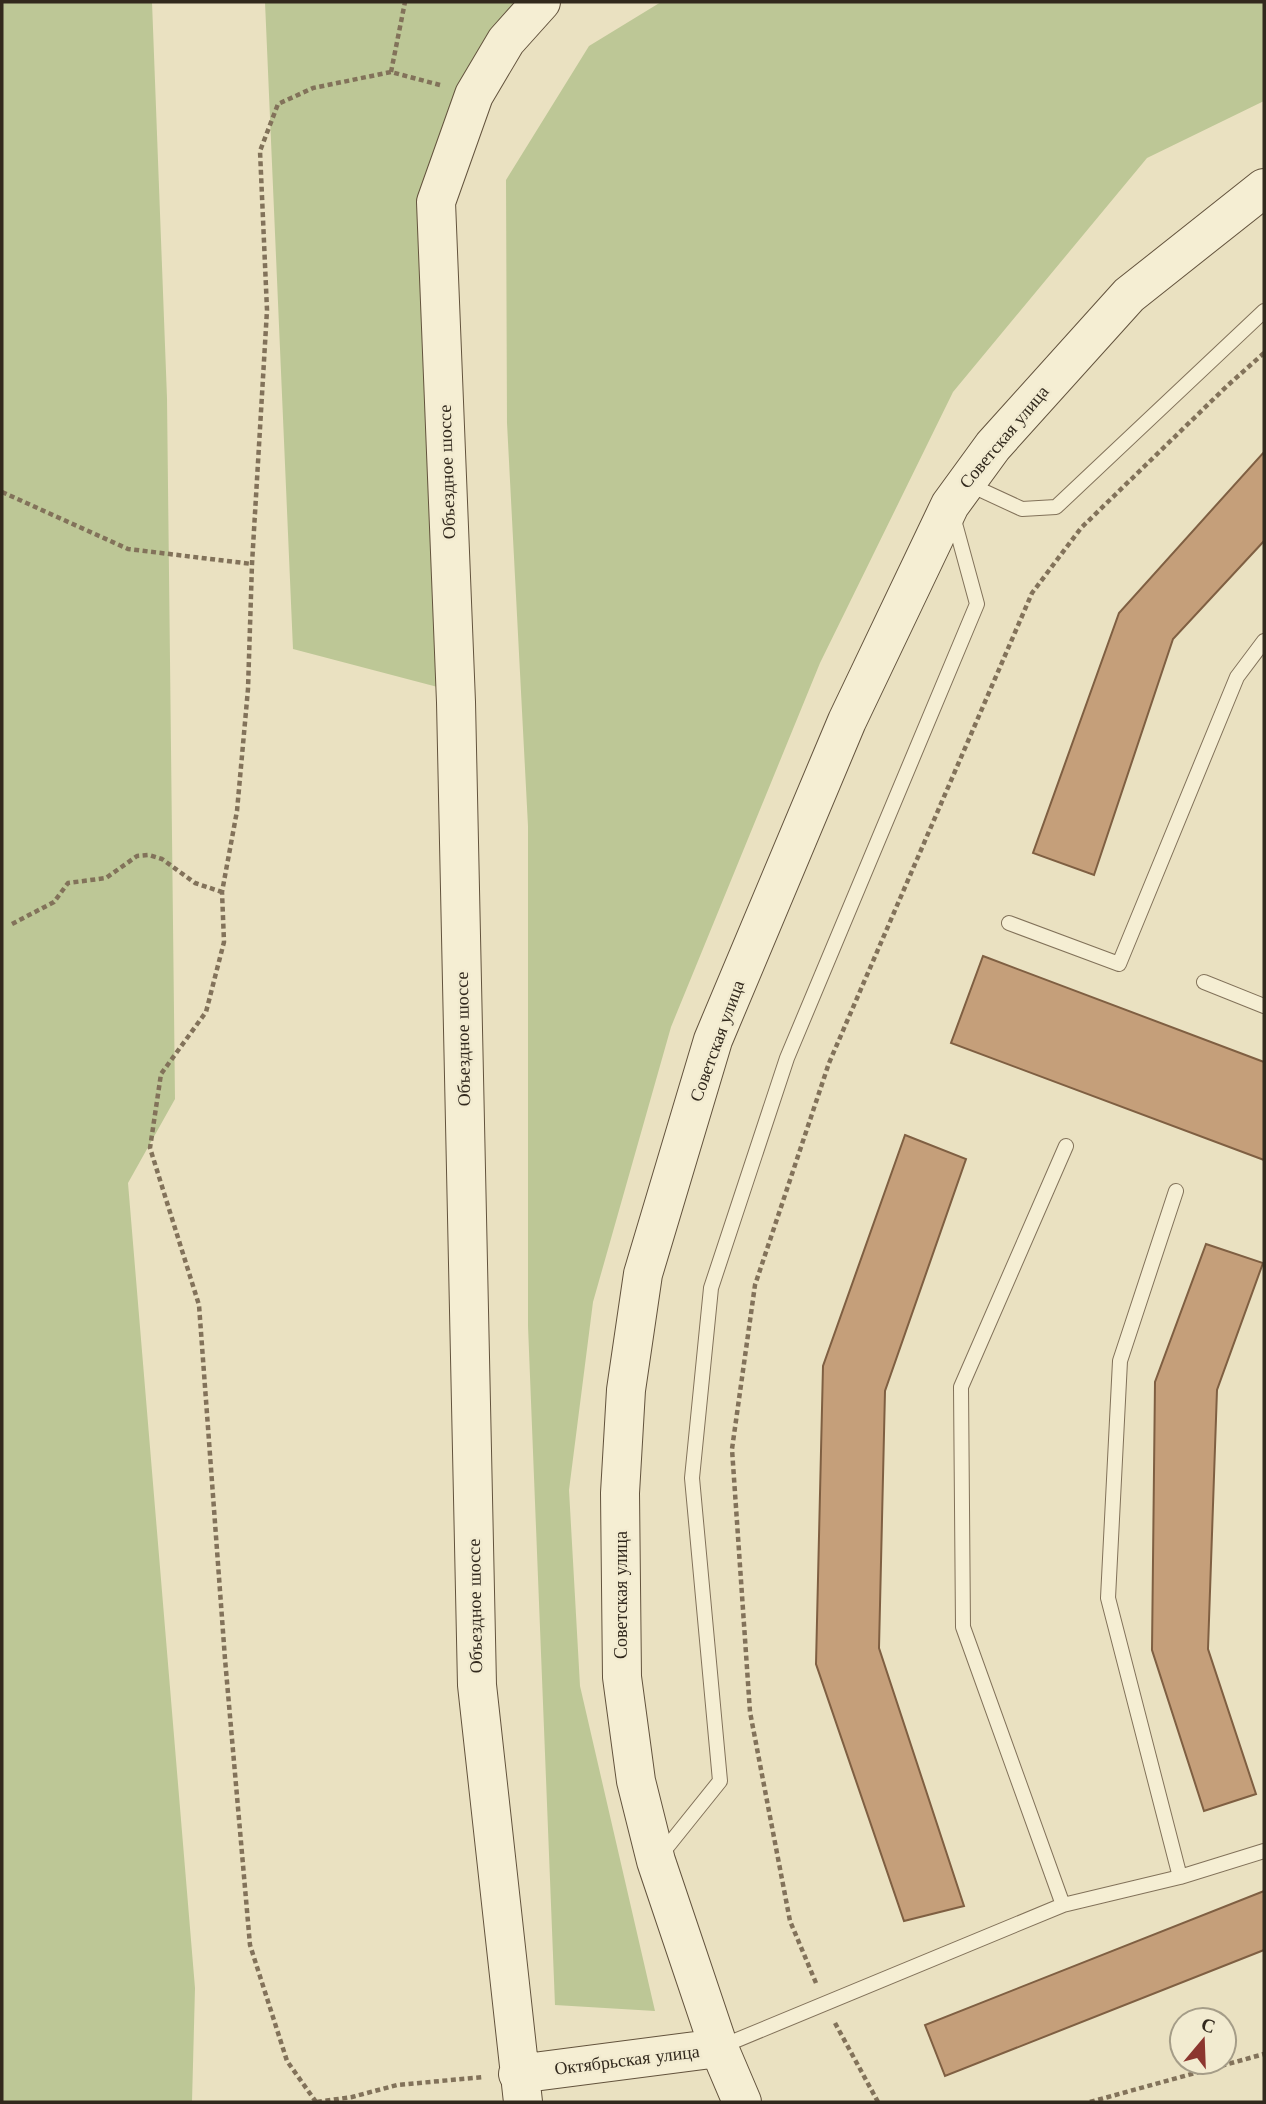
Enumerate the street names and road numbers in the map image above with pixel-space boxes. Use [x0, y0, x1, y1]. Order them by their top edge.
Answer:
street label: Советская улица [954, 381, 1054, 493]
street label: Объездное шоссе [434, 404, 460, 540]
street label: Объездное шоссе [451, 971, 475, 1107]
street label: Советская улица [685, 977, 749, 1105]
street label: Советская улица [610, 1531, 632, 1659]
street label: Объездное шоссе [463, 1538, 487, 1674]
street label: Октябрьская улица [553, 2040, 701, 2080]

